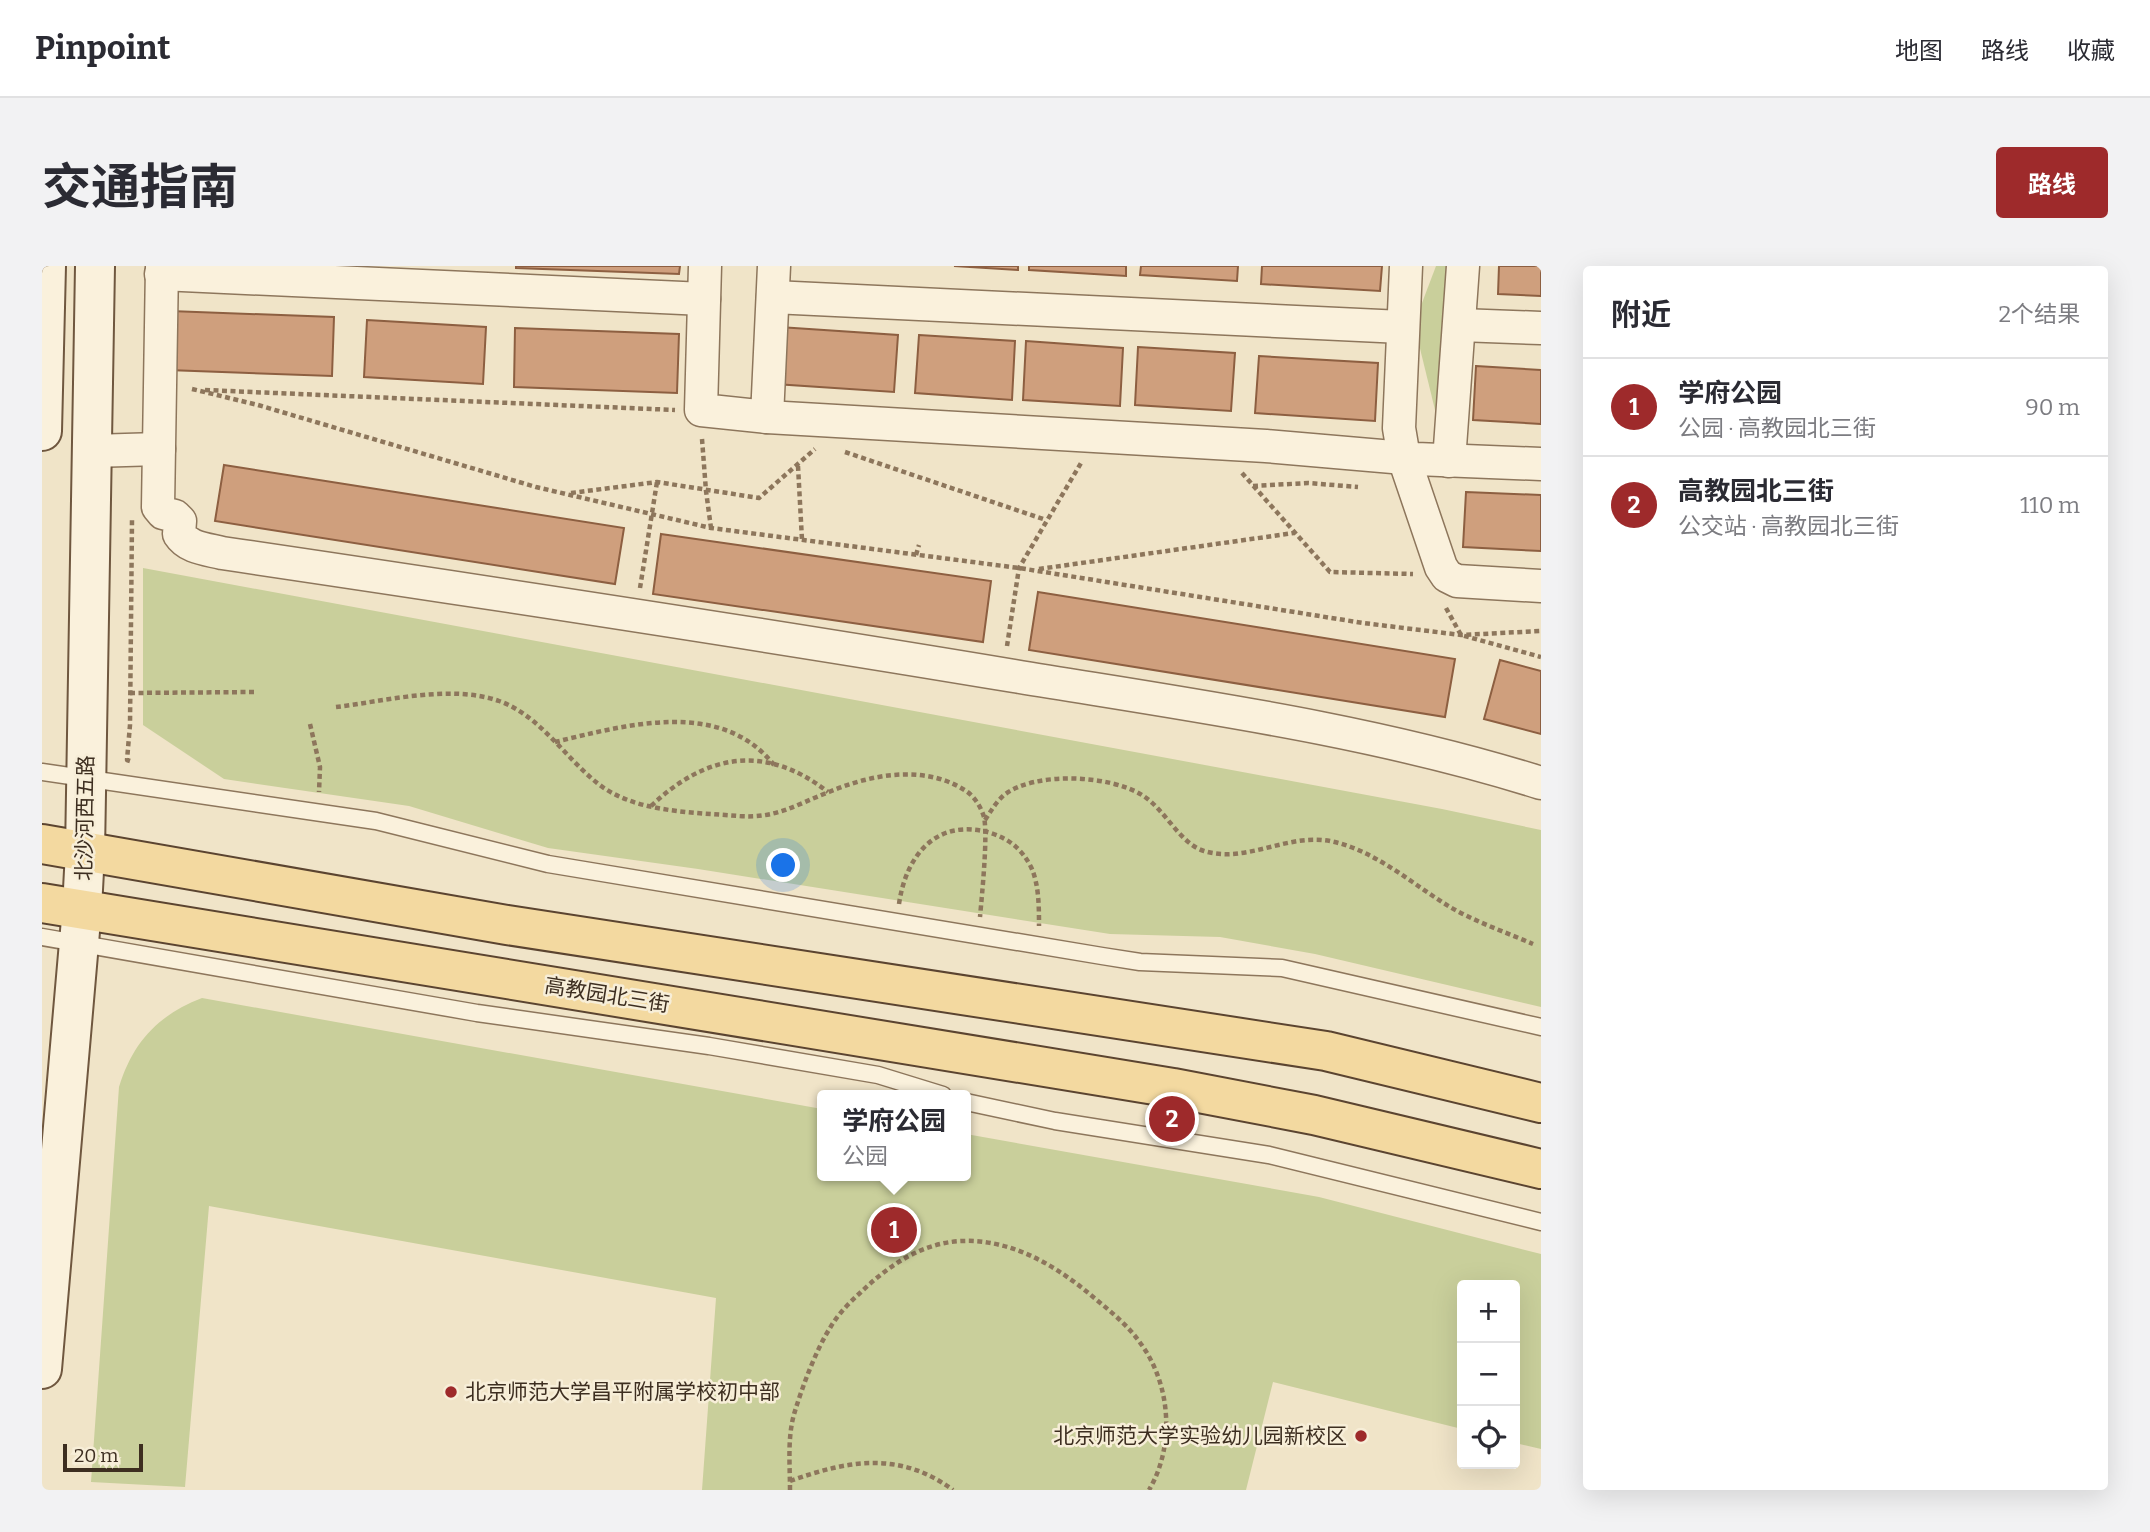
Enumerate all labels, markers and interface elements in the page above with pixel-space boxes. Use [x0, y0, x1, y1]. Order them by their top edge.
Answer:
text: Pinpoint [35, 28, 171, 68]
text: 地图 [1895, 37, 1943, 65]
text: 路线 [1981, 37, 2029, 65]
text: 收藏 [2067, 37, 2115, 65]
button: 路线 [1996, 147, 2108, 218]
text: 交通指南 [42, 158, 238, 217]
text: 附近 [1611, 297, 1671, 333]
text: 2个结果 [1998, 300, 2080, 328]
text: 学府公园 [1678, 378, 1782, 409]
text: 1 [1629, 393, 1639, 421]
text: 90 m [2025, 393, 2080, 421]
text: 公园 · 高教园北三街 [1678, 414, 1876, 442]
text: 高教园北三街 [1678, 476, 1834, 507]
text: 2 [1628, 491, 1640, 519]
text: 110 m [2020, 491, 2080, 519]
text: 公交站 · 高教园北三街 [1678, 512, 1899, 540]
street label: 北沙河西五路 [71, 755, 99, 881]
your location [766, 848, 800, 882]
street label: 高教园北三街 [543, 972, 671, 1018]
popup [817, 1090, 971, 1181]
pin: 2 [1149, 1093, 1195, 1145]
text: 学府公园 [842, 1106, 946, 1137]
text: 公园 [842, 1142, 888, 1170]
pin: 1 [871, 1204, 917, 1256]
map controls [1457, 1280, 1520, 1469]
button: + [1457, 1280, 1520, 1343]
button: − [1457, 1343, 1520, 1406]
place label: 北京师范大学昌平附属学校初中部 [465, 1379, 780, 1405]
marker: 北京师范大学昌平附属学校初中部 [443, 1384, 459, 1400]
button: locate [1457, 1406, 1520, 1469]
place label: 北京师范大学实验幼儿园新校区 [1053, 1423, 1347, 1449]
marker: 北京师范大学实验幼儿园新校区 [1353, 1428, 1369, 1444]
scale bar [63, 1441, 144, 1473]
text: 20 m [74, 1444, 118, 1467]

